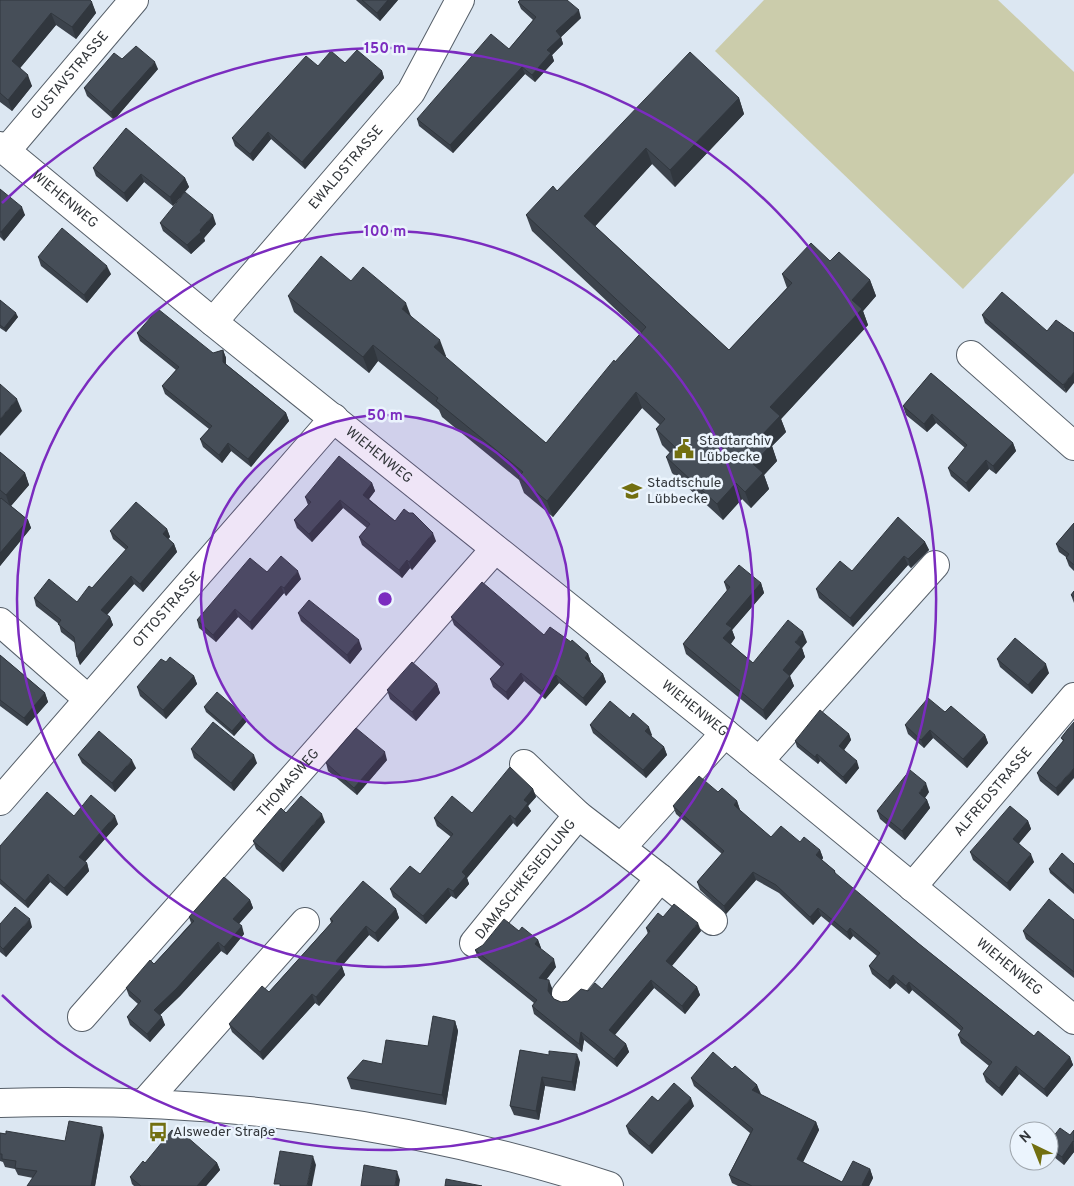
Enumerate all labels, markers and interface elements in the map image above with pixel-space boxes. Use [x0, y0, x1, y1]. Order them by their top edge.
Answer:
street label: GUSTAVSTRASSE [28, 28, 112, 123]
text: 150 m [364, 40, 406, 59]
street label: EWALDSTRASSE [305, 122, 387, 213]
street label: WIEHENWEG [28, 167, 101, 232]
text: 100 m [364, 223, 406, 242]
text: 50 m [367, 407, 403, 426]
street label: WIEHENWEG [342, 423, 416, 487]
place label: Stadtarchiv Lübbecke [699, 433, 771, 466]
public building icon: Stadtarchiv Lübbecke [673, 438, 695, 460]
place label: Stadtschule Lübbecke [647, 475, 721, 508]
school or university icon: Stadtschule Lübbecke [621, 480, 643, 502]
street label: OTTOSTRASSE [129, 568, 205, 651]
centre of rings [376, 590, 394, 608]
street label: WIEHENWEG [658, 677, 732, 741]
street label: ALFREDSTRASSE [950, 744, 1036, 840]
street label: THOMASWEG [254, 745, 323, 821]
street label: DAMASCHKESIEDLUNG [472, 816, 580, 943]
street label: WIEHENWEG [973, 935, 1046, 999]
bus stop icon: Alsweder Straße [147, 1121, 169, 1143]
north arrow [1009, 1121, 1059, 1171]
place label: Alsweder Straße [173, 1124, 275, 1141]
text: N [1017, 1128, 1036, 1147]

